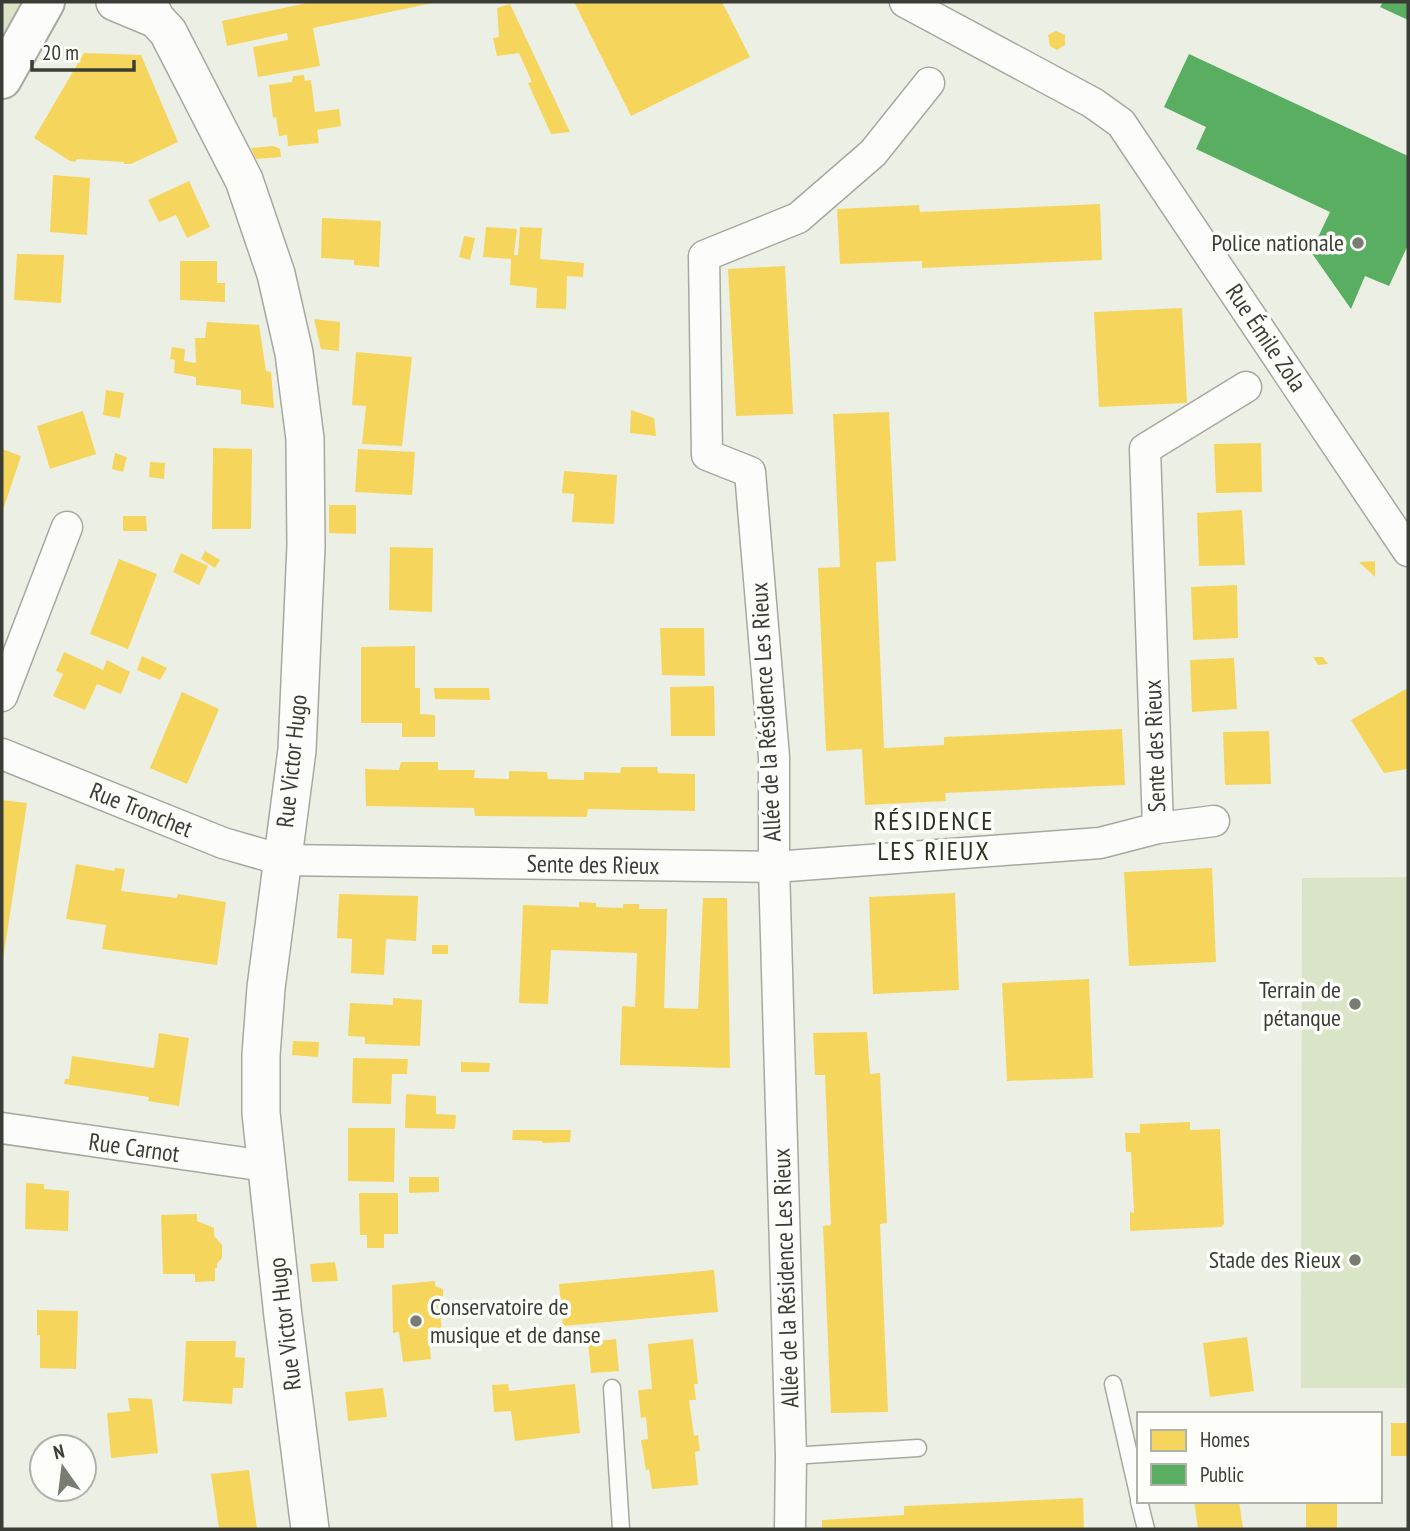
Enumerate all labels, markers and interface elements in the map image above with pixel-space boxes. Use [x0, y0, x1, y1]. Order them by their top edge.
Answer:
scale bar [32, 28, 133, 72]
text: 20 m [42, 39, 79, 66]
place label: Police nationale [1212, 227, 1344, 258]
marker: Police nationale [1350, 235, 1366, 251]
street label: Rue Émile Zola [1219, 278, 1314, 398]
street label: Allée de la Résidence Les Rieux [743, 581, 788, 843]
street label: Sente des Rieux [1137, 679, 1172, 813]
street label: Rue Victor Hugo [269, 693, 314, 829]
street label: Rue Tronchet [85, 775, 197, 844]
district label: RÉSIDENCE LES RIEUX [874, 804, 994, 867]
street label: Sente des Rieux [526, 848, 660, 881]
place label: Terrain de pétanque [1259, 974, 1341, 1033]
marker: Terrain de pétanque [1347, 996, 1363, 1012]
street label: Rue Carnot [87, 1126, 182, 1169]
street label: Allée de la Résidence Les Rieux [765, 1148, 806, 1408]
place label: Stade des Rieux [1209, 1244, 1341, 1275]
marker: Stade des Rieux [1347, 1252, 1363, 1268]
street label: Rue Victor Hugo [261, 1256, 308, 1392]
place label: Conservatoire de musique et de danse [430, 1291, 601, 1350]
marker: Conservatoire de musique et de danse [408, 1313, 424, 1329]
legend [1137, 1412, 1382, 1503]
text: Homes [1200, 1426, 1250, 1453]
north arrow [28, 1433, 98, 1503]
text: N [51, 1439, 67, 1464]
text: Public [1200, 1461, 1245, 1488]

